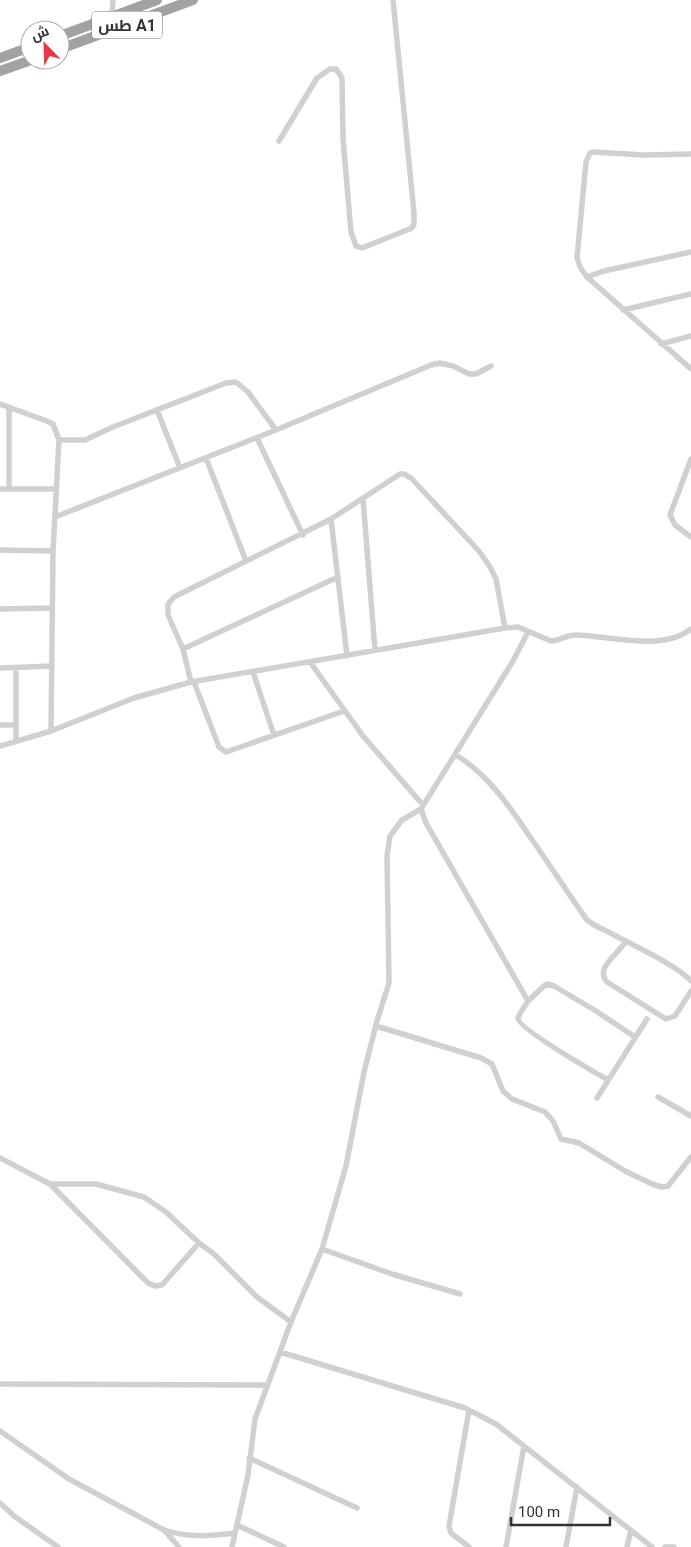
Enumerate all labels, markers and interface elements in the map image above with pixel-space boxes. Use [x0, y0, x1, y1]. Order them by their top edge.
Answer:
road number: طس A1 [92, 12, 162, 38]
north arrow [20, 20, 70, 70]
text: ش [29, 22, 52, 45]
scale bar [511, 1494, 610, 1526]
text: 100 m [518, 1503, 560, 1521]

